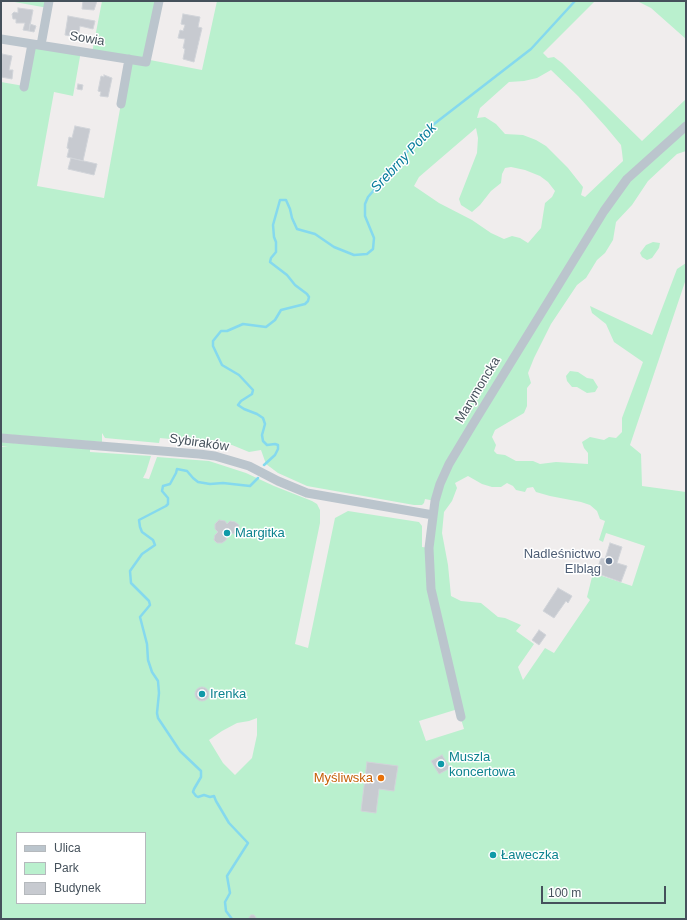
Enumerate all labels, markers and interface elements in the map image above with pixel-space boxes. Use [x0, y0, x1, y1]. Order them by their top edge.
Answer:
street label: Sowia [68, 29, 106, 49]
water label: Srebrny Potok [368, 120, 440, 196]
street label: Marymoncka [452, 354, 504, 426]
street label: Sybiraków [168, 431, 230, 455]
place label: Margitka [235, 525, 285, 541]
marker: Margitka [222, 528, 232, 538]
place label: Nadleśnictwo Elbląg [524, 546, 601, 577]
marker: Nadleśnictwo Elbląg [604, 556, 614, 566]
place label: Irenka [210, 686, 246, 702]
marker: Irenka [197, 689, 207, 699]
place label: Muszla koncertowa [449, 749, 515, 780]
marker: Muszla koncertowa [436, 759, 446, 769]
place label: Myśliwska [314, 770, 373, 786]
marker: Myśliwska [376, 773, 386, 783]
legend [16, 832, 146, 904]
text: Ulica [54, 841, 81, 855]
place label: Ławeczka [501, 847, 559, 863]
marker: Ławeczka [488, 850, 498, 860]
text: Park [54, 861, 79, 875]
scale bar [543, 878, 668, 904]
text: Budynek [54, 881, 101, 895]
text: 100 m [548, 886, 581, 900]

